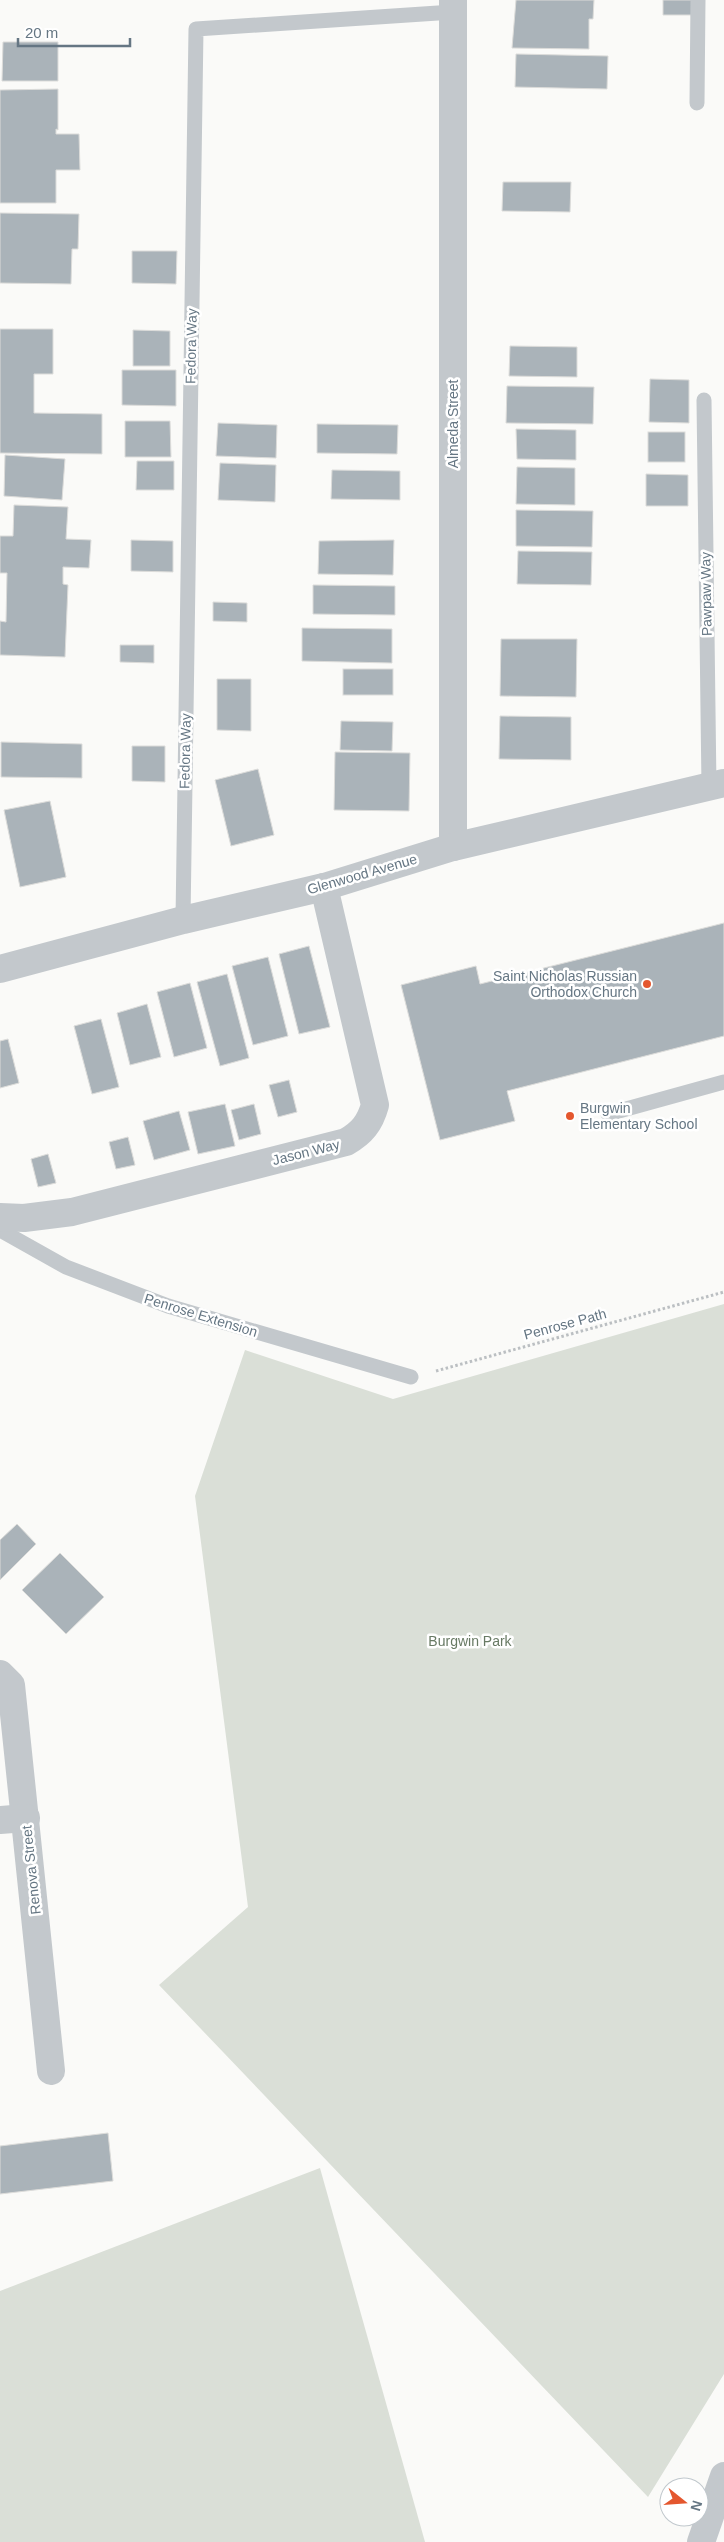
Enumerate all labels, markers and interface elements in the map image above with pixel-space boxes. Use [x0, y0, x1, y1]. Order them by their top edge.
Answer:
scale bar [18, 15, 130, 47]
text: 20 m [25, 24, 58, 41]
street label: Fedora Way [182, 308, 200, 384]
street label: Almeda Street [445, 380, 461, 468]
street label: Pawpaw Way [697, 552, 715, 636]
street label: Fedora Way [176, 713, 194, 789]
street label: Glenwood Avenue [305, 851, 419, 897]
place label: Saint Nicholas Russian Orthodox Church [493, 968, 637, 1000]
marker: Saint Nicholas Russian Orthodox Church [641, 978, 653, 990]
place label: Burgwin Elementary School [580, 1100, 698, 1132]
marker: Burgwin Elementary School [564, 1110, 576, 1122]
street label: Jason Way [271, 1136, 341, 1168]
street label: Penrose Extension [142, 1290, 260, 1340]
street label: Penrose Path [522, 1305, 608, 1343]
park label: Burgwin Park [428, 1633, 513, 1649]
street label: Renova Street [18, 1825, 44, 1915]
north arrow [659, 2477, 709, 2527]
text: N [687, 2499, 706, 2513]

